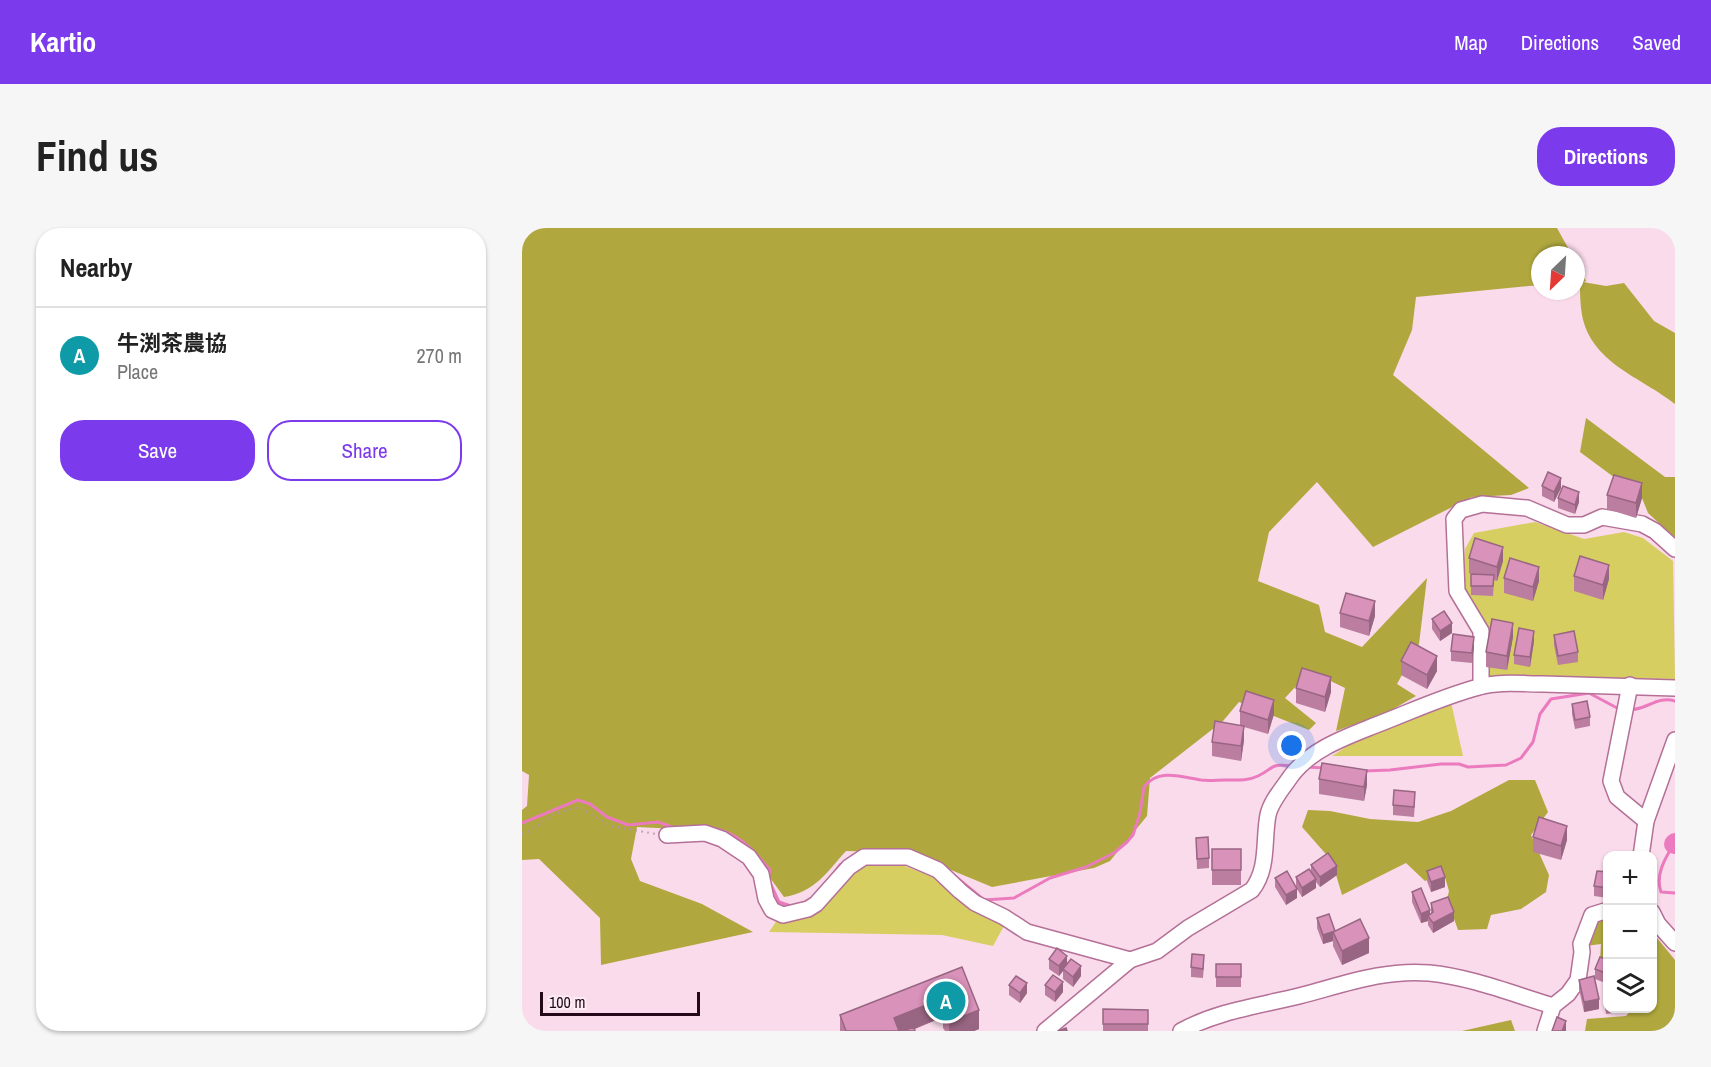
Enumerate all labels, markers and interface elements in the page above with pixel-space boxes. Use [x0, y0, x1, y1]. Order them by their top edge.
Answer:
text: Kartio [30, 23, 96, 61]
text: Map [1454, 28, 1488, 57]
text: Directions [1521, 28, 1599, 57]
text: Saved [1632, 28, 1681, 57]
button: Directions [1537, 127, 1675, 186]
text: Find us [36, 128, 158, 184]
north arrow [1531, 246, 1585, 300]
text: Nearby [60, 250, 132, 285]
text: 牛渕茶農協 [117, 328, 227, 358]
text: A [74, 342, 85, 369]
text: 270 m [416, 342, 462, 369]
text: Place [117, 358, 158, 385]
button: Save [60, 420, 255, 481]
button: Share [267, 420, 462, 481]
your location [1277, 731, 1306, 760]
map controls [1603, 851, 1657, 1013]
button: + [1603, 851, 1657, 905]
button: − [1603, 905, 1657, 959]
button: layers [1603, 959, 1657, 1013]
pin: A [926, 978, 966, 1024]
scale bar [540, 989, 700, 1016]
text: 100 m [549, 991, 585, 1013]

